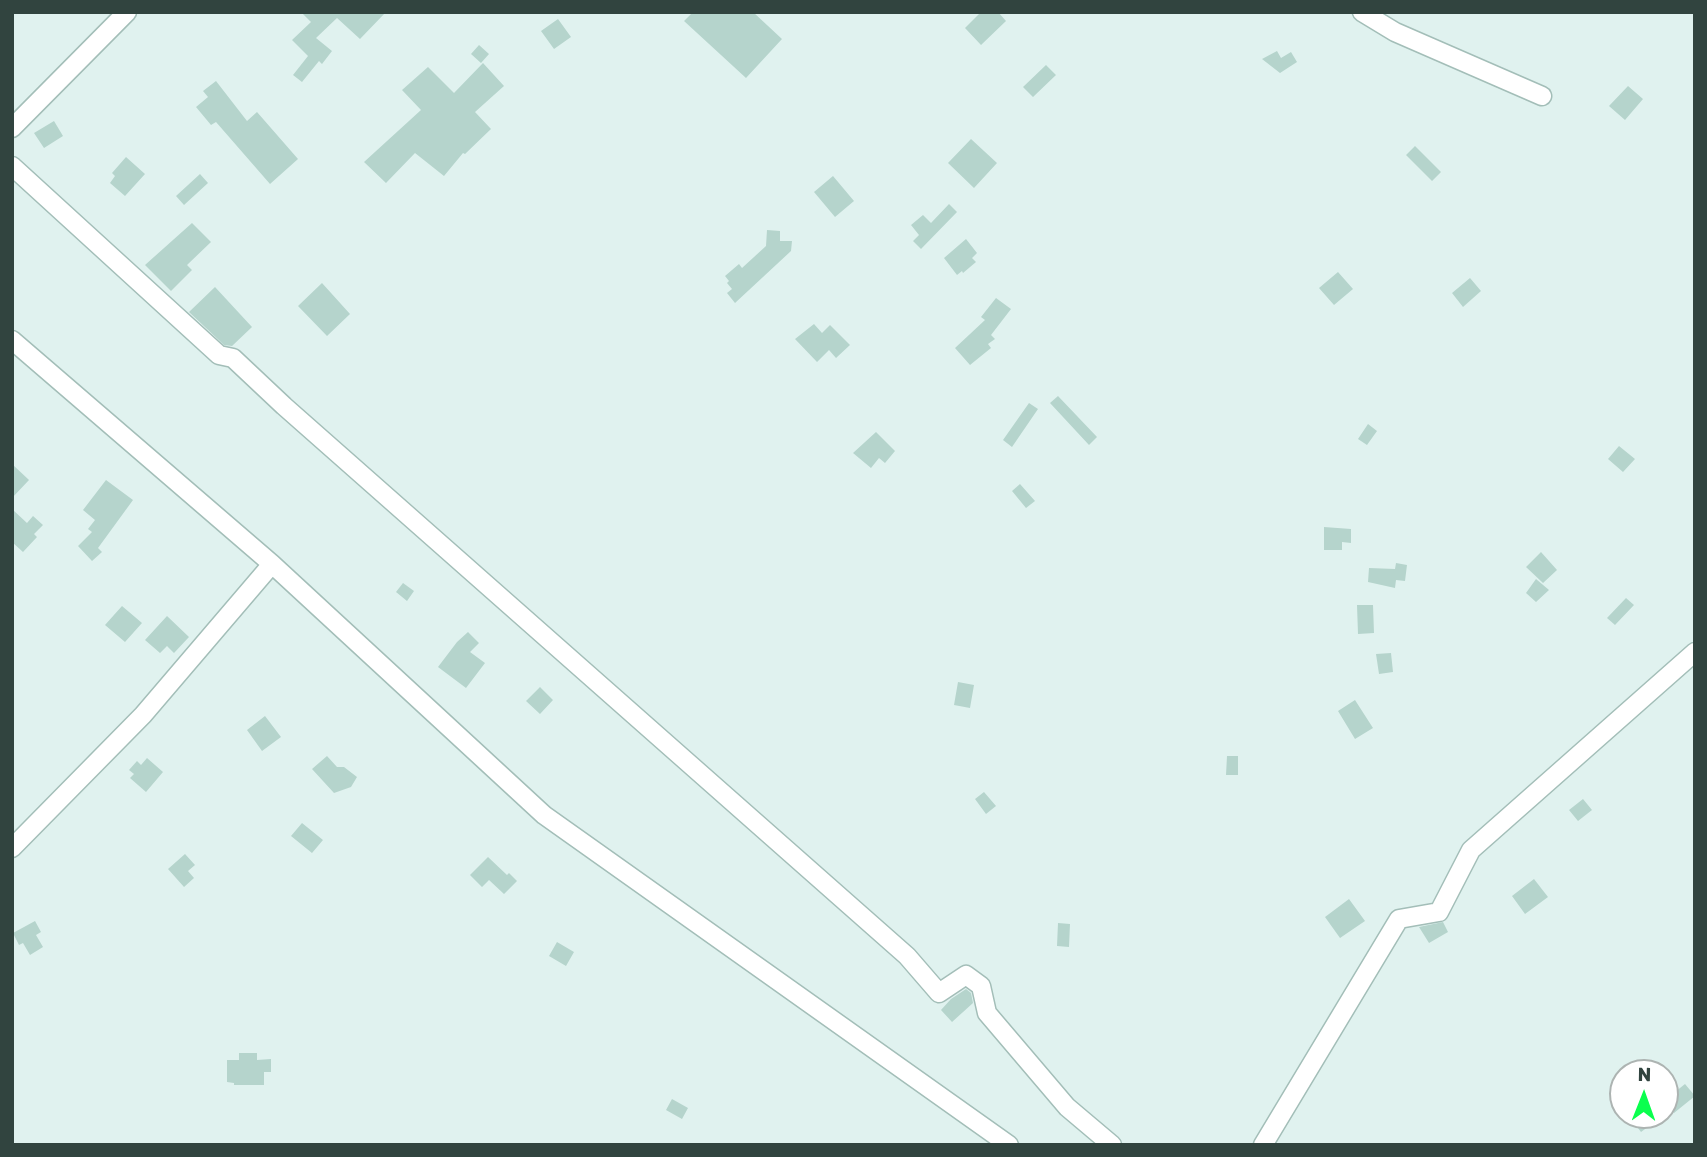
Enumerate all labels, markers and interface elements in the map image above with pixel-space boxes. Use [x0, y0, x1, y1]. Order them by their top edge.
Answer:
north arrow [1609, 1059, 1679, 1129]
text: N [1637, 1063, 1651, 1086]

